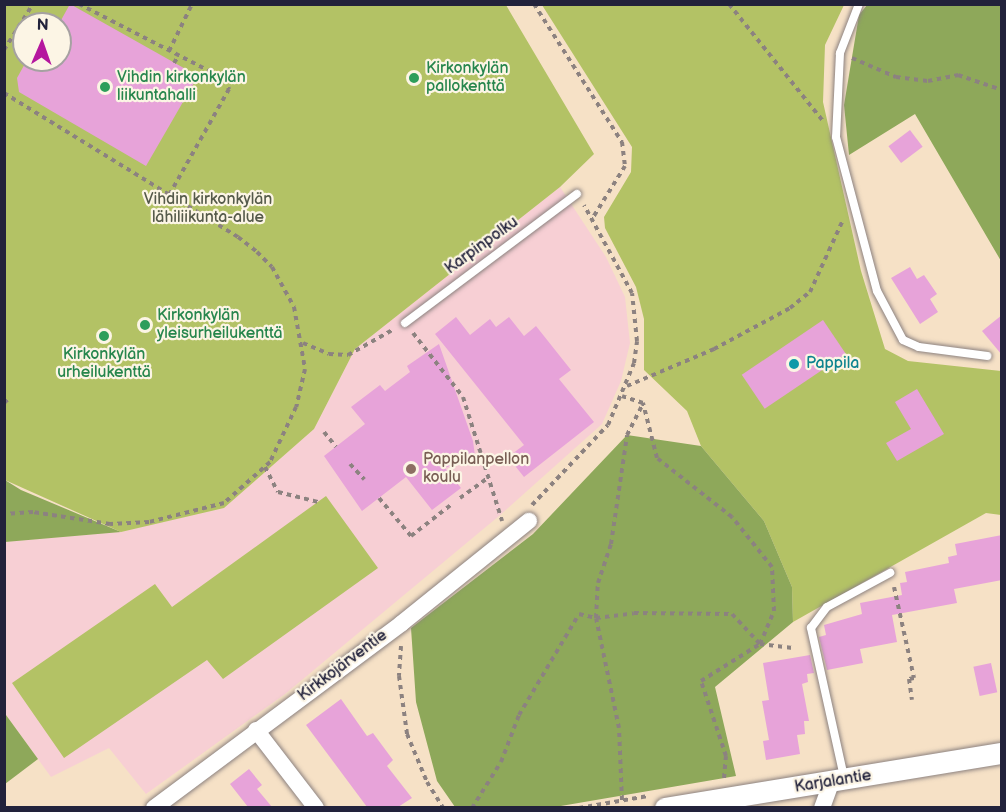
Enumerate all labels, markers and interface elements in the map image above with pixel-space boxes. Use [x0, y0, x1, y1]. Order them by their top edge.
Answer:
north arrow [12, 12, 72, 72]
text: N [36, 16, 49, 35]
place label: Kirkonkylän pallokenttä [426, 59, 508, 97]
place label: Vihdin kirkonkylän liikuntahalli [117, 68, 246, 106]
marker: Kirkonkylän pallokenttä [407, 71, 421, 85]
marker: Vihdin kirkonkylän liikuntahalli [98, 80, 112, 94]
park label: Vihdin kirkonkylän lähiliikunta-alue [144, 190, 272, 228]
street label: Karpinpolku [442, 213, 522, 279]
place label: Kirkonkylän yleisurheilukenttä [157, 306, 283, 344]
marker: Kirkonkylän yleisurheilukenttä [138, 318, 152, 332]
marker: Kirkonkylän urheilukenttä [97, 329, 111, 343]
place label: Kirkonkylän urheilukenttä [57, 345, 151, 383]
place label: Pappila [806, 354, 859, 374]
marker: Pappila [787, 357, 801, 371]
place label: Pappilanpellon koulu [423, 450, 529, 488]
marker: Pappilanpellon koulu [404, 462, 418, 476]
street label: Kirkkojärventie [295, 626, 391, 706]
street label: Karjalantie [793, 766, 873, 798]

